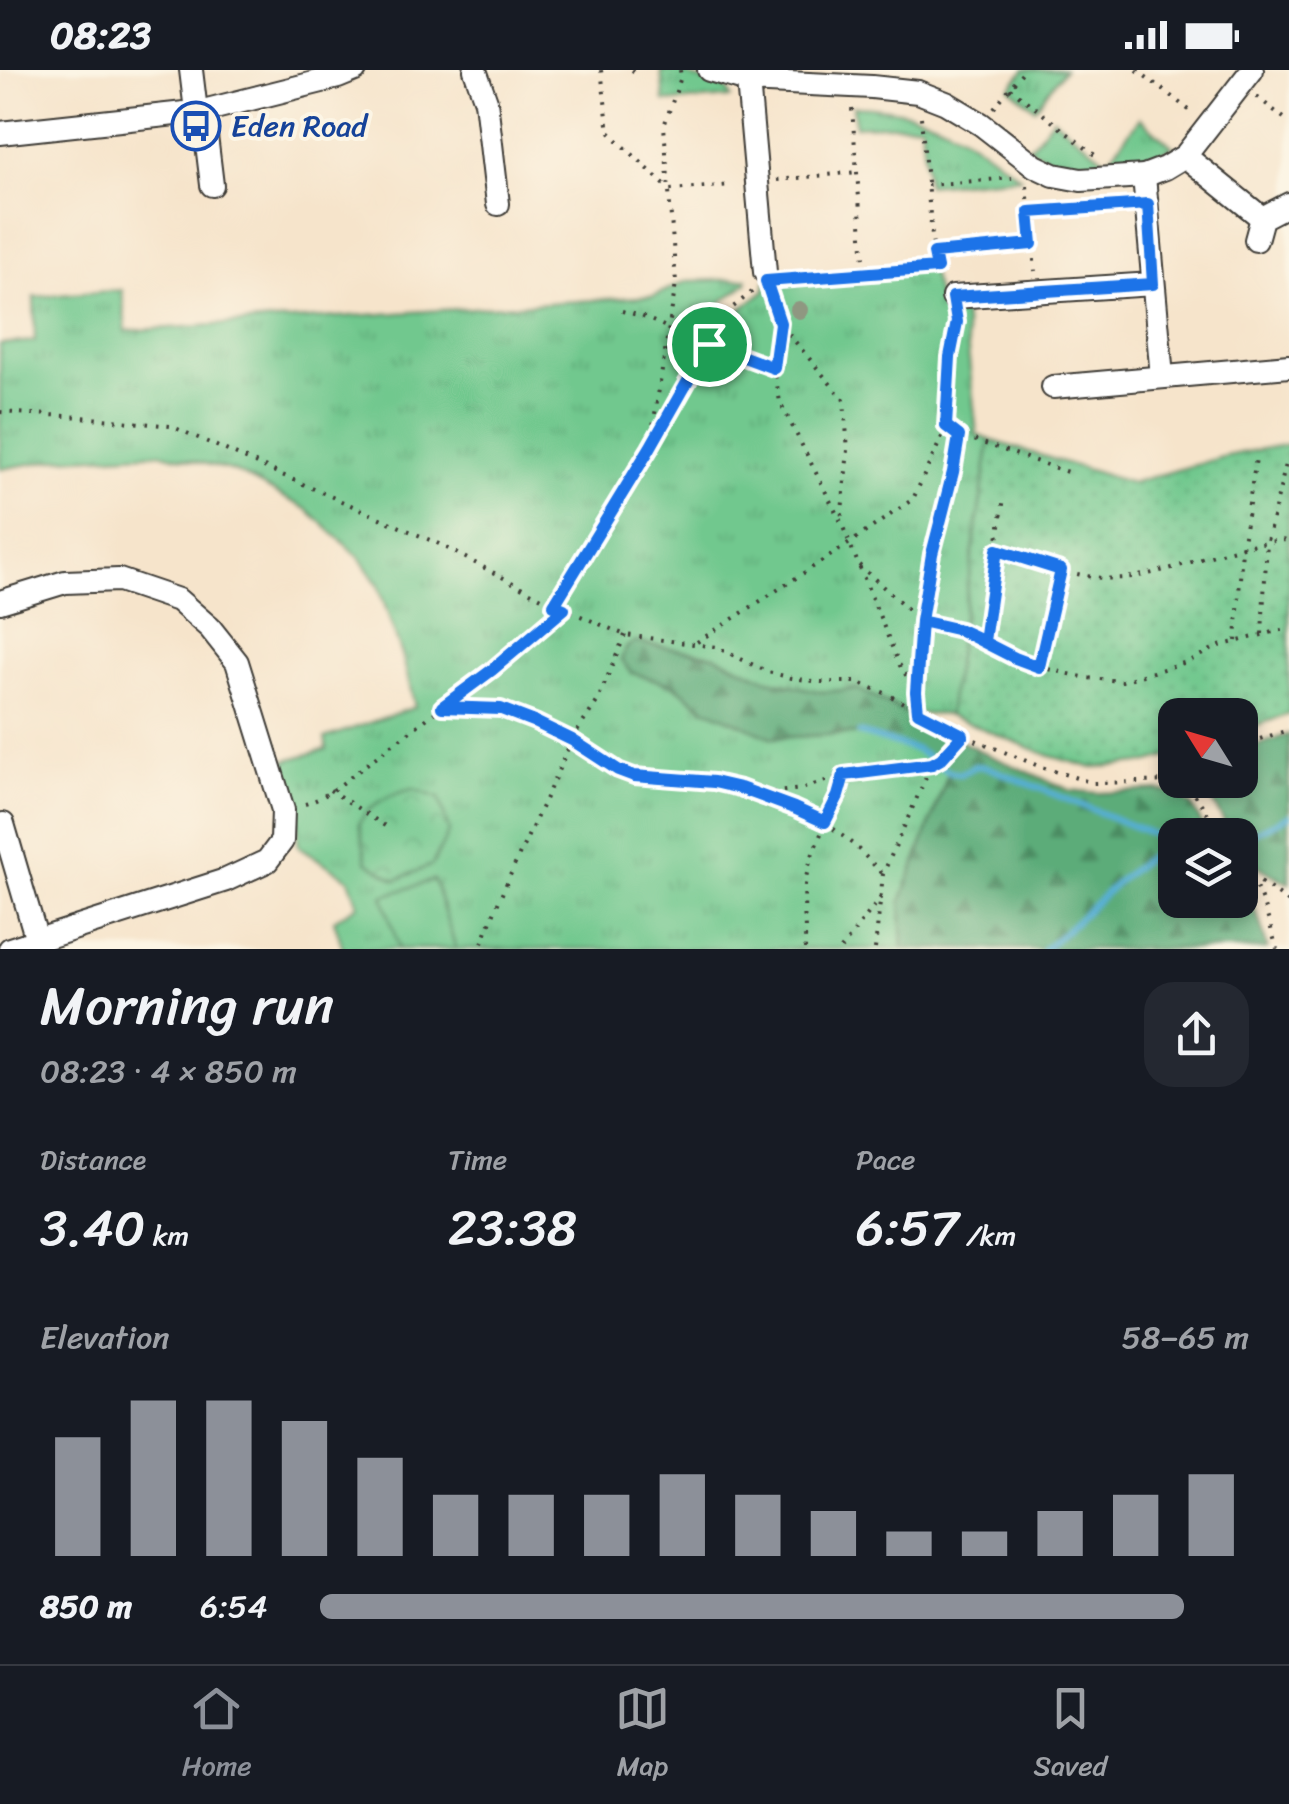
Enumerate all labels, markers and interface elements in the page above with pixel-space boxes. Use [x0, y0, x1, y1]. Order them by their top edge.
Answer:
text: 08:23 [50, 2, 151, 69]
place label: Eden Road [231, 99, 369, 153]
bus stop icon: Eden Road [170, 100, 222, 152]
pin [667, 302, 752, 387]
icon: arrive [682, 317, 737, 372]
north arrow [1158, 698, 1258, 798]
map controls [1158, 698, 1258, 918]
button: layers [1158, 818, 1258, 918]
text: Morning run [40, 957, 334, 1054]
button: share [1144, 982, 1249, 1087]
text: 08:23 · 4 × 850 m [40, 1043, 297, 1100]
text: Distance [40, 1135, 146, 1184]
text: Time [448, 1135, 507, 1184]
text: Pace [856, 1135, 915, 1184]
text: 3.40 [40, 1184, 145, 1273]
text: 23:38 [448, 1184, 577, 1273]
text: 6:57 [856, 1184, 959, 1273]
text: km [145, 1211, 189, 1260]
text: /km [959, 1211, 1016, 1260]
text: Elevation [40, 1309, 170, 1366]
text: 58–65 m [1121, 1309, 1249, 1366]
text: 850 m [40, 1578, 132, 1635]
text: 6:54 [200, 1578, 267, 1635]
tab: Home [182, 1681, 252, 1790]
tab: Map [615, 1681, 670, 1790]
tab: Saved [1033, 1681, 1107, 1790]

